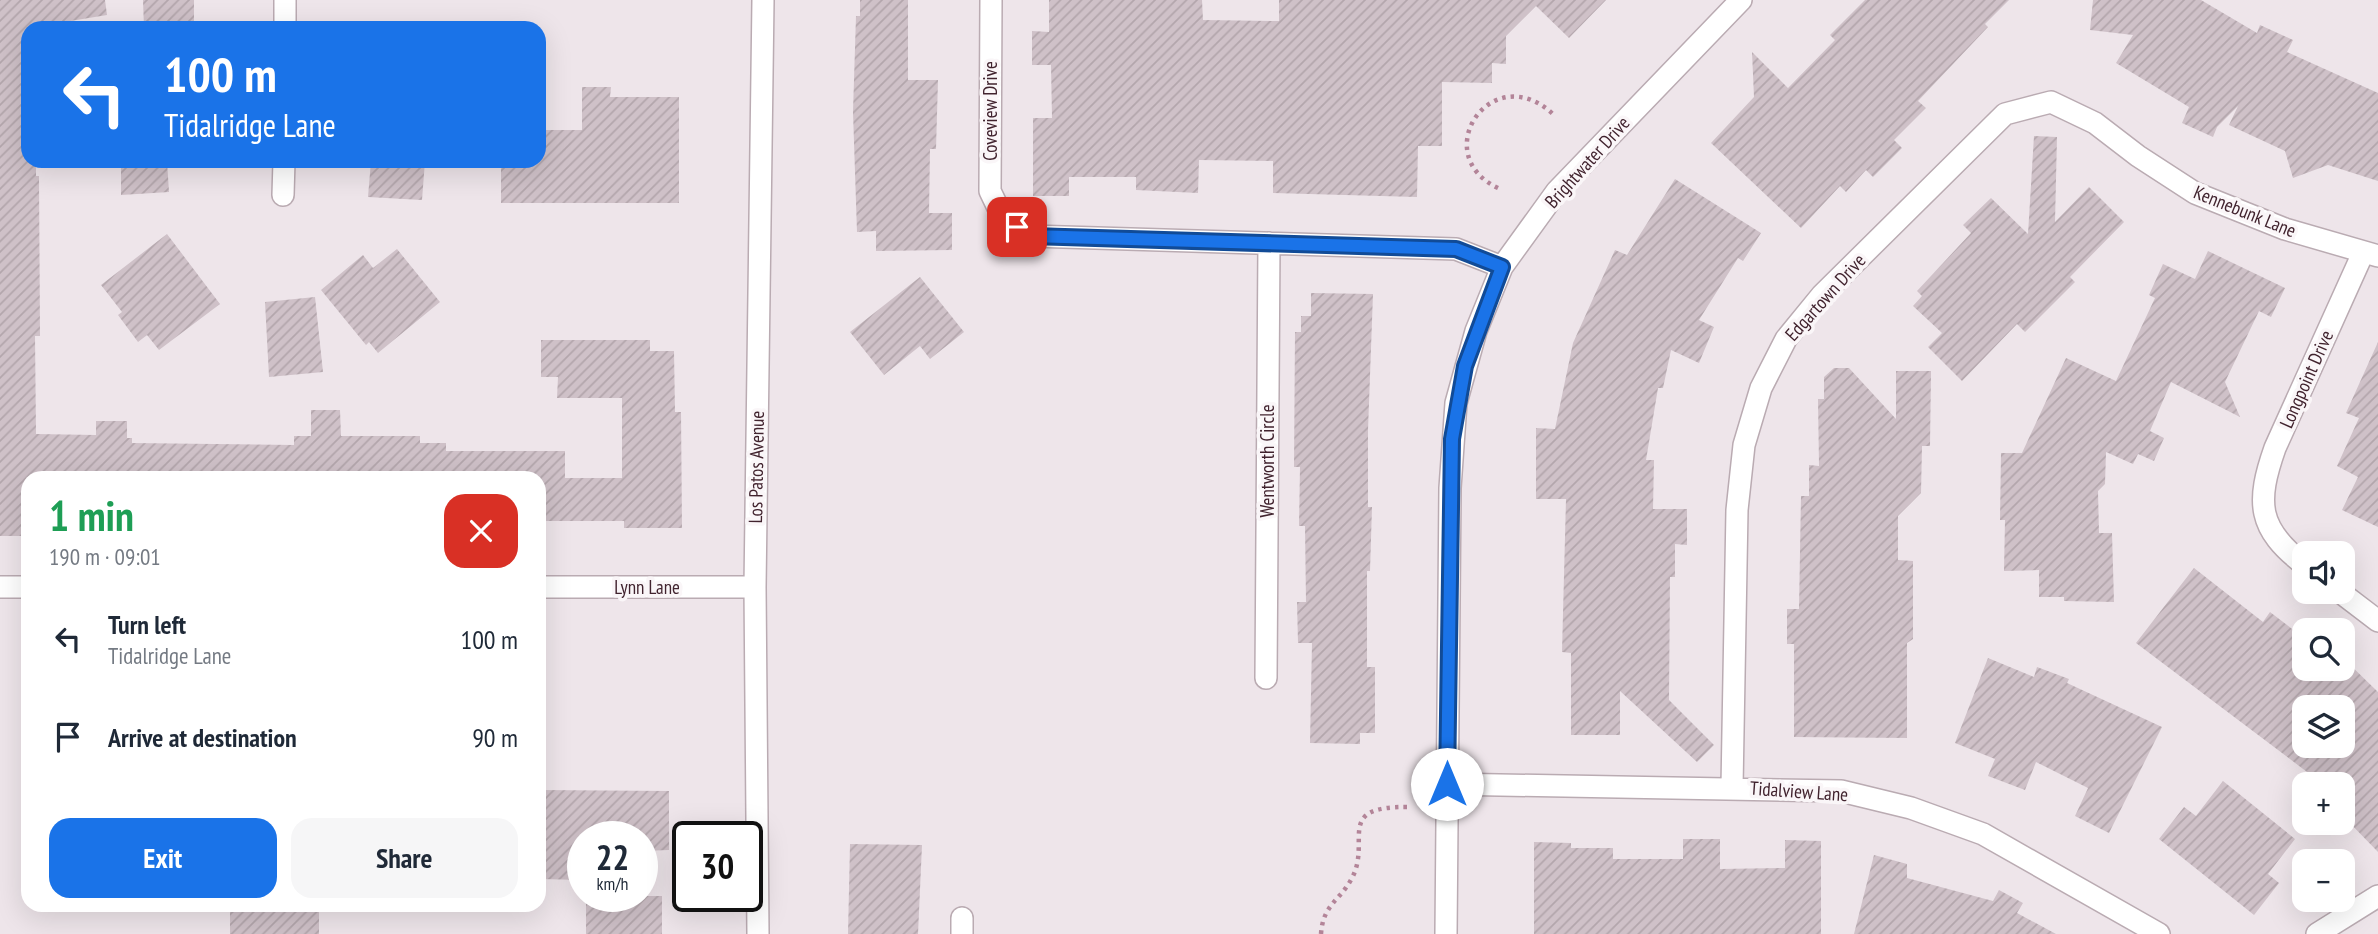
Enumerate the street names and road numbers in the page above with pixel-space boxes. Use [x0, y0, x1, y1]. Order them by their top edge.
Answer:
street label: Coveview Drive [978, 61, 1002, 161]
street label: Brightwater Drive [1539, 111, 1635, 213]
street label: Kennebunk Lane [2190, 180, 2300, 242]
street label: Edgartown Drive [1780, 248, 1871, 346]
street label: Longpoint Drive [2274, 326, 2338, 432]
street label: Wentworth Circle [1255, 404, 1279, 518]
street label: Los Patos Avenue [743, 410, 769, 524]
street label: Lynn Lane [614, 575, 680, 599]
street label: Tidalview Lane [1749, 776, 1849, 806]

